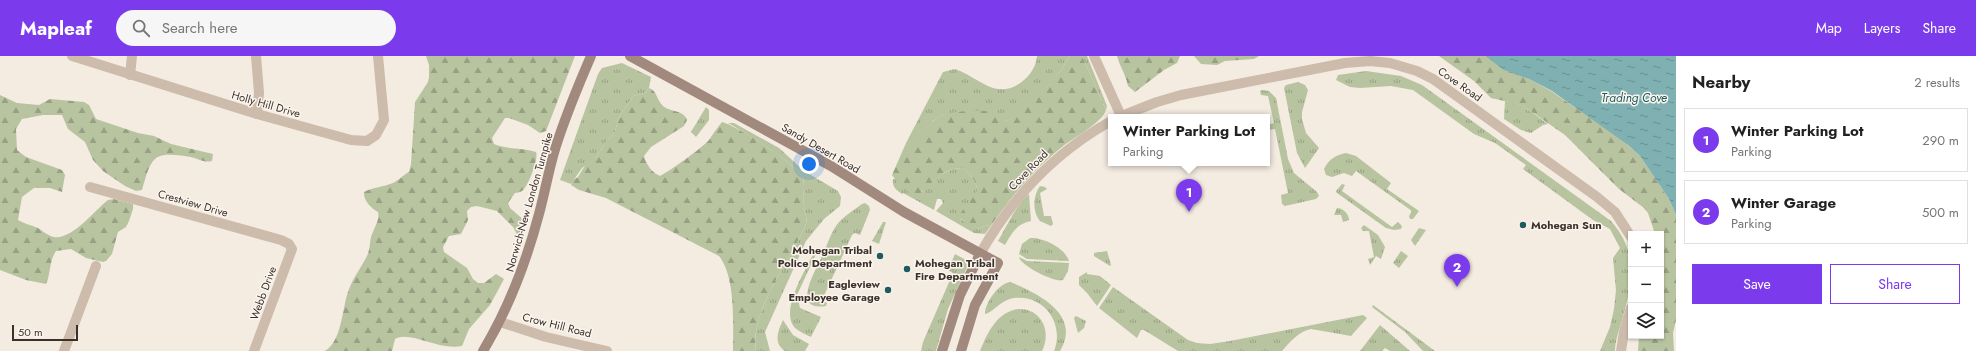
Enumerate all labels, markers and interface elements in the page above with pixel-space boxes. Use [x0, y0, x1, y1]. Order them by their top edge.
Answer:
search box [116, 10, 396, 46]
text: Mapleaf [20, 15, 92, 42]
icon: search [130, 17, 152, 39]
text: Search here [162, 17, 238, 39]
text: Map [1816, 18, 1842, 38]
text: Layers [1864, 18, 1900, 38]
text: Share [1922, 18, 1956, 38]
street label: Cove Road [1435, 63, 1485, 105]
text: Nearby [1692, 70, 1750, 94]
text: 2 results [1914, 73, 1960, 92]
street label: Holly Hill Drive [230, 87, 302, 122]
water label: Trading Cove [1601, 89, 1667, 107]
popup [1108, 114, 1270, 166]
street label: Sandy Desert Road [779, 119, 863, 177]
text: Winter Parking Lot [1123, 120, 1255, 142]
text: Winter Parking Lot [1731, 120, 1864, 142]
street label: Norwich-New London Turnpike [501, 130, 557, 274]
text: 1 [1703, 131, 1709, 150]
text: 290 m [1922, 131, 1959, 150]
text: Parking [1123, 142, 1164, 161]
text: Parking [1731, 142, 1772, 161]
street label: Cove Road [1005, 146, 1051, 194]
your location [799, 154, 819, 174]
pin: 1 [1176, 179, 1202, 212]
street label: Crestview Drive [156, 185, 230, 221]
text: Winter Garage [1731, 192, 1836, 214]
text: 2 [1702, 203, 1710, 222]
text: 500 m [1922, 203, 1959, 222]
text: Parking [1731, 214, 1772, 233]
place label: Mohegan Sun [1531, 217, 1602, 233]
marker: Mohegan Sun [1518, 220, 1528, 230]
map controls [1628, 231, 1664, 339]
button: + [1628, 231, 1664, 267]
place label: Mohegan Tribal Police Department [778, 242, 872, 271]
marker: Mohegan Tribal Police Department [875, 251, 885, 261]
pin: 2 [1444, 254, 1470, 287]
place label: Mohegan Tribal Fire Department [915, 255, 999, 284]
street label: Webb Drive [246, 264, 280, 322]
marker: Mohegan Tribal Fire Department [902, 264, 912, 274]
button: Save [1692, 264, 1822, 304]
button: Share [1830, 264, 1960, 304]
button: − [1628, 267, 1664, 303]
place label: Eagleview Employee Garage [788, 276, 881, 305]
marker: Eagleview Employee Garage [883, 285, 893, 295]
button: layers [1628, 303, 1664, 339]
street label: Crow Hill Road [521, 309, 593, 341]
scale bar [12, 323, 78, 342]
text: 50 m [18, 324, 43, 340]

